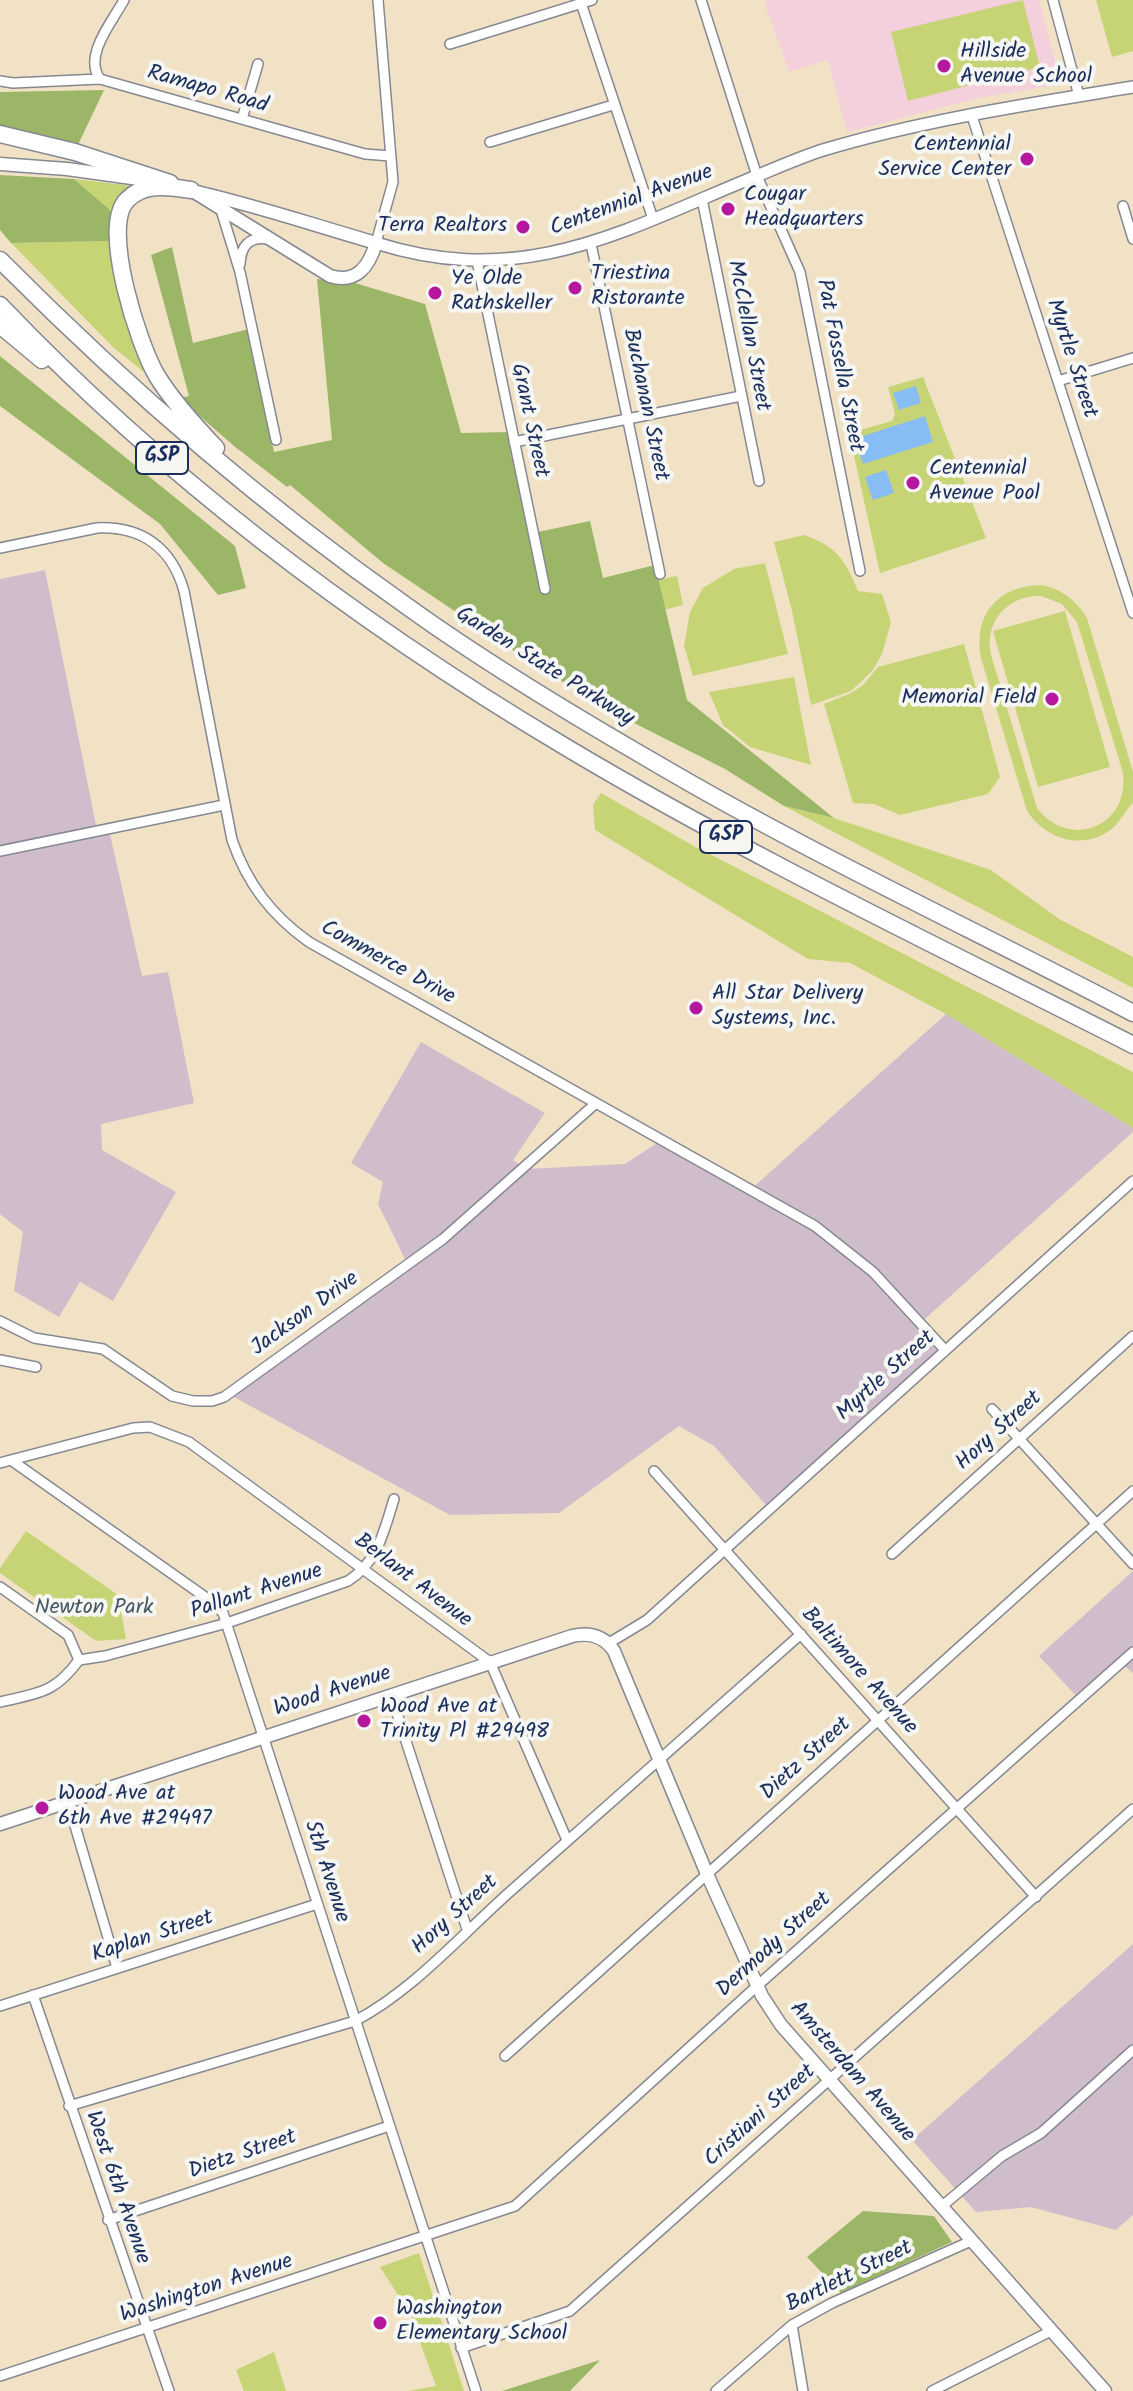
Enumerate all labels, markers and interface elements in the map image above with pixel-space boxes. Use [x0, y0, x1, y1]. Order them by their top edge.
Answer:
place label: Hillside Avenue School [960, 40, 1092, 92]
marker: Hillside Avenue School [935, 57, 953, 75]
street label: Ramapo Road [144, 61, 270, 121]
place label: Centennial Service Center [879, 133, 1011, 184]
marker: Centennial Service Center [1018, 150, 1036, 168]
street label: Centennial Avenue [547, 160, 717, 244]
place label: Cougar Headquarters [744, 183, 864, 234]
marker: Cougar Headquarters [719, 200, 737, 218]
place label: Terra Realtors [378, 214, 507, 240]
marker: Terra Realtors [514, 218, 532, 236]
street label: McClellan Street [719, 258, 775, 414]
place label: Triestina Ristorante [591, 262, 685, 314]
place label: Ye Olde Rathskeller [451, 267, 552, 318]
street label: Pat Fossella Street [808, 277, 868, 455]
marker: Triestina Ristorante [566, 279, 584, 297]
marker: Ye Olde Rathskeller [426, 284, 444, 302]
street label: Myrtle Street [1038, 296, 1102, 422]
street label: Buchanan Street [615, 327, 673, 483]
street label: Grant Street [503, 362, 553, 480]
road number: GSP [136, 442, 188, 474]
place label: Centennial Avenue Pool [929, 457, 1040, 508]
marker: Centennial Avenue Pool [904, 474, 922, 492]
street label: Garden State Parkway [450, 602, 638, 734]
place label: Memorial Field [901, 686, 1036, 712]
marker: Memorial Field [1043, 690, 1061, 708]
road number: GSP [700, 821, 752, 853]
street label: Commerce Drive [315, 916, 459, 1012]
place label: All Star Delivery Systems, Inc. [712, 982, 863, 1034]
marker: All Star Delivery Systems, Inc. [687, 999, 705, 1017]
street label: Jackson Drive [247, 1267, 365, 1363]
street label: Myrtle Street [832, 1326, 942, 1428]
street label: Hory Street [951, 1386, 1049, 1478]
street label: Berlant Avenue [348, 1529, 476, 1635]
street label: Pallant Avenue [188, 1559, 326, 1627]
park label: Newton Park [35, 1596, 153, 1622]
street label: Baltimore Avenue [794, 1603, 922, 1741]
street label: Wood Avenue [271, 1662, 395, 1724]
place label: Wood Ave at Trinity Pl #29498 [380, 1695, 549, 1746]
marker: Wood Ave at Trinity Pl #29498 [355, 1712, 373, 1730]
street label: Dietz Street [757, 1713, 857, 1807]
place label: Wood Ave at 6th Ave #29497 [58, 1782, 212, 1834]
marker: Wood Ave at 6th Ave #29497 [33, 1799, 51, 1817]
street label: 5th Avenue [296, 1818, 354, 1926]
street label: Hory Street [407, 1870, 505, 1962]
street label: Dermody Street [712, 1888, 838, 2004]
street label: Kaplan Street [89, 1906, 217, 1970]
street label: Amsterdam Avenue [783, 1997, 919, 2149]
street label: Cristiani Street [700, 2060, 822, 2174]
street label: West 6th Avenue [77, 2108, 155, 2268]
street label: Dietz Street [186, 2125, 300, 2187]
street label: Bartlett Street [783, 2236, 917, 2320]
street label: Washington Avenue [117, 2250, 297, 2330]
place label: Washington Elementary School [396, 2297, 567, 2348]
marker: Washington Elementary School [371, 2314, 389, 2332]

